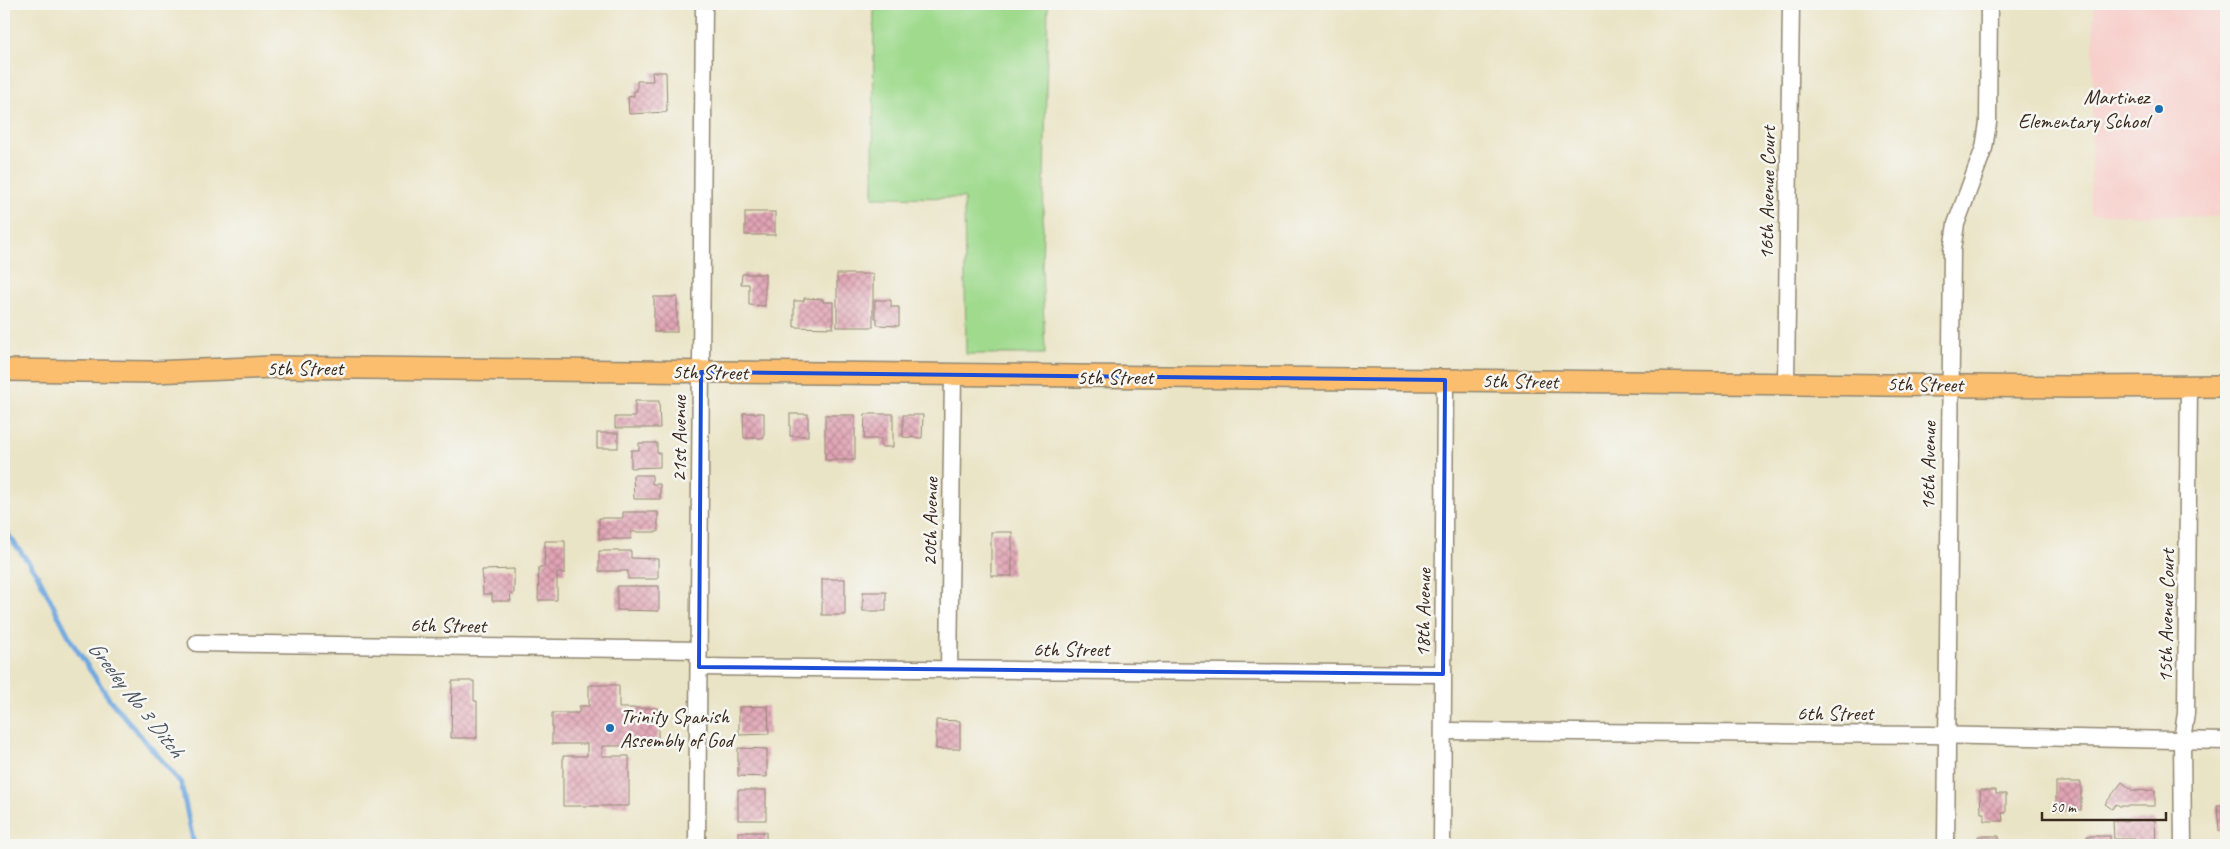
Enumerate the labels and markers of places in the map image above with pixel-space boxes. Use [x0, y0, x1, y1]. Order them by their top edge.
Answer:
place label: Martinez Elementary School [2018, 84, 2152, 134]
marker: Martinez Elementary School [2153, 103, 2165, 115]
place label: Trinity Spanish Assembly of God [620, 703, 736, 753]
marker: Trinity Spanish Assembly of God [604, 722, 616, 734]

